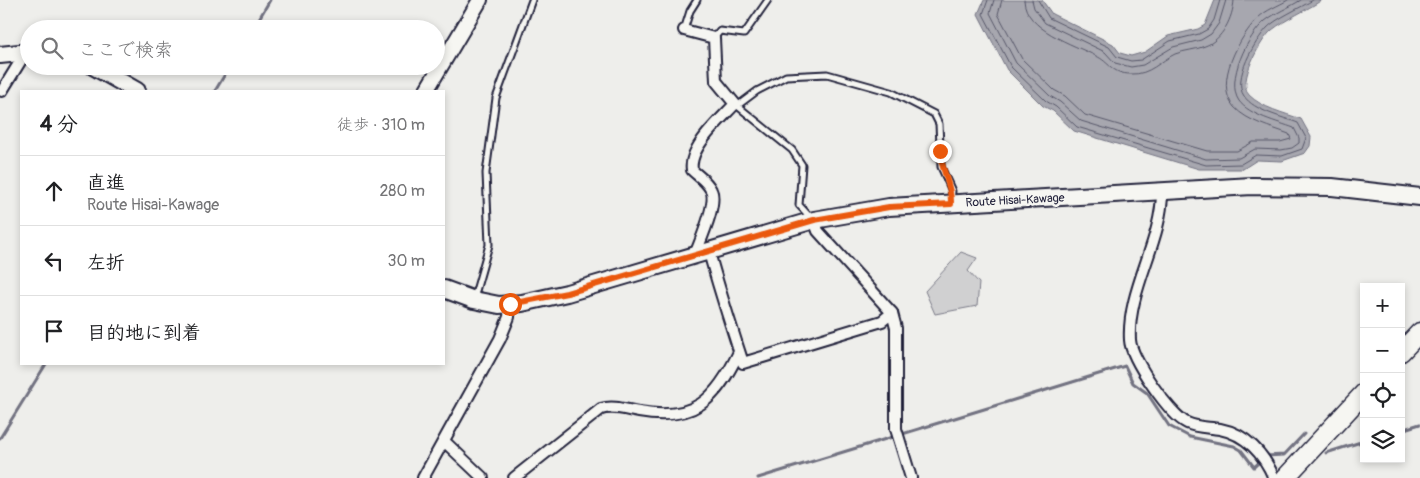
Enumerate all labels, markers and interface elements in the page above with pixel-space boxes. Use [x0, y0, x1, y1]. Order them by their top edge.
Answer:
search box [20, 20, 445, 75]
icon: search [38, 34, 66, 62]
text: ここで検索 [78, 38, 173, 62]
text: 4 分 [40, 111, 78, 138]
text: 徒歩 · 310 m [337, 115, 425, 135]
route end [929, 140, 952, 163]
text: 直進 [87, 171, 125, 195]
icon: ahead [40, 177, 68, 205]
text: 280 m [379, 181, 425, 201]
street label: Route Hisai-Kawage [965, 190, 1065, 211]
text: Route Hisai-Kawage [87, 195, 219, 215]
icon: left [40, 247, 68, 275]
text: 左折 [87, 251, 125, 275]
text: 30 m [387, 251, 425, 271]
map controls [1360, 283, 1405, 463]
button: + [1360, 283, 1405, 328]
route start [499, 293, 522, 316]
icon: arrive [40, 317, 68, 345]
text: 目的地に到着 [87, 321, 201, 345]
button: − [1360, 328, 1405, 373]
button: locate [1360, 373, 1405, 418]
button: layers [1360, 418, 1405, 463]

